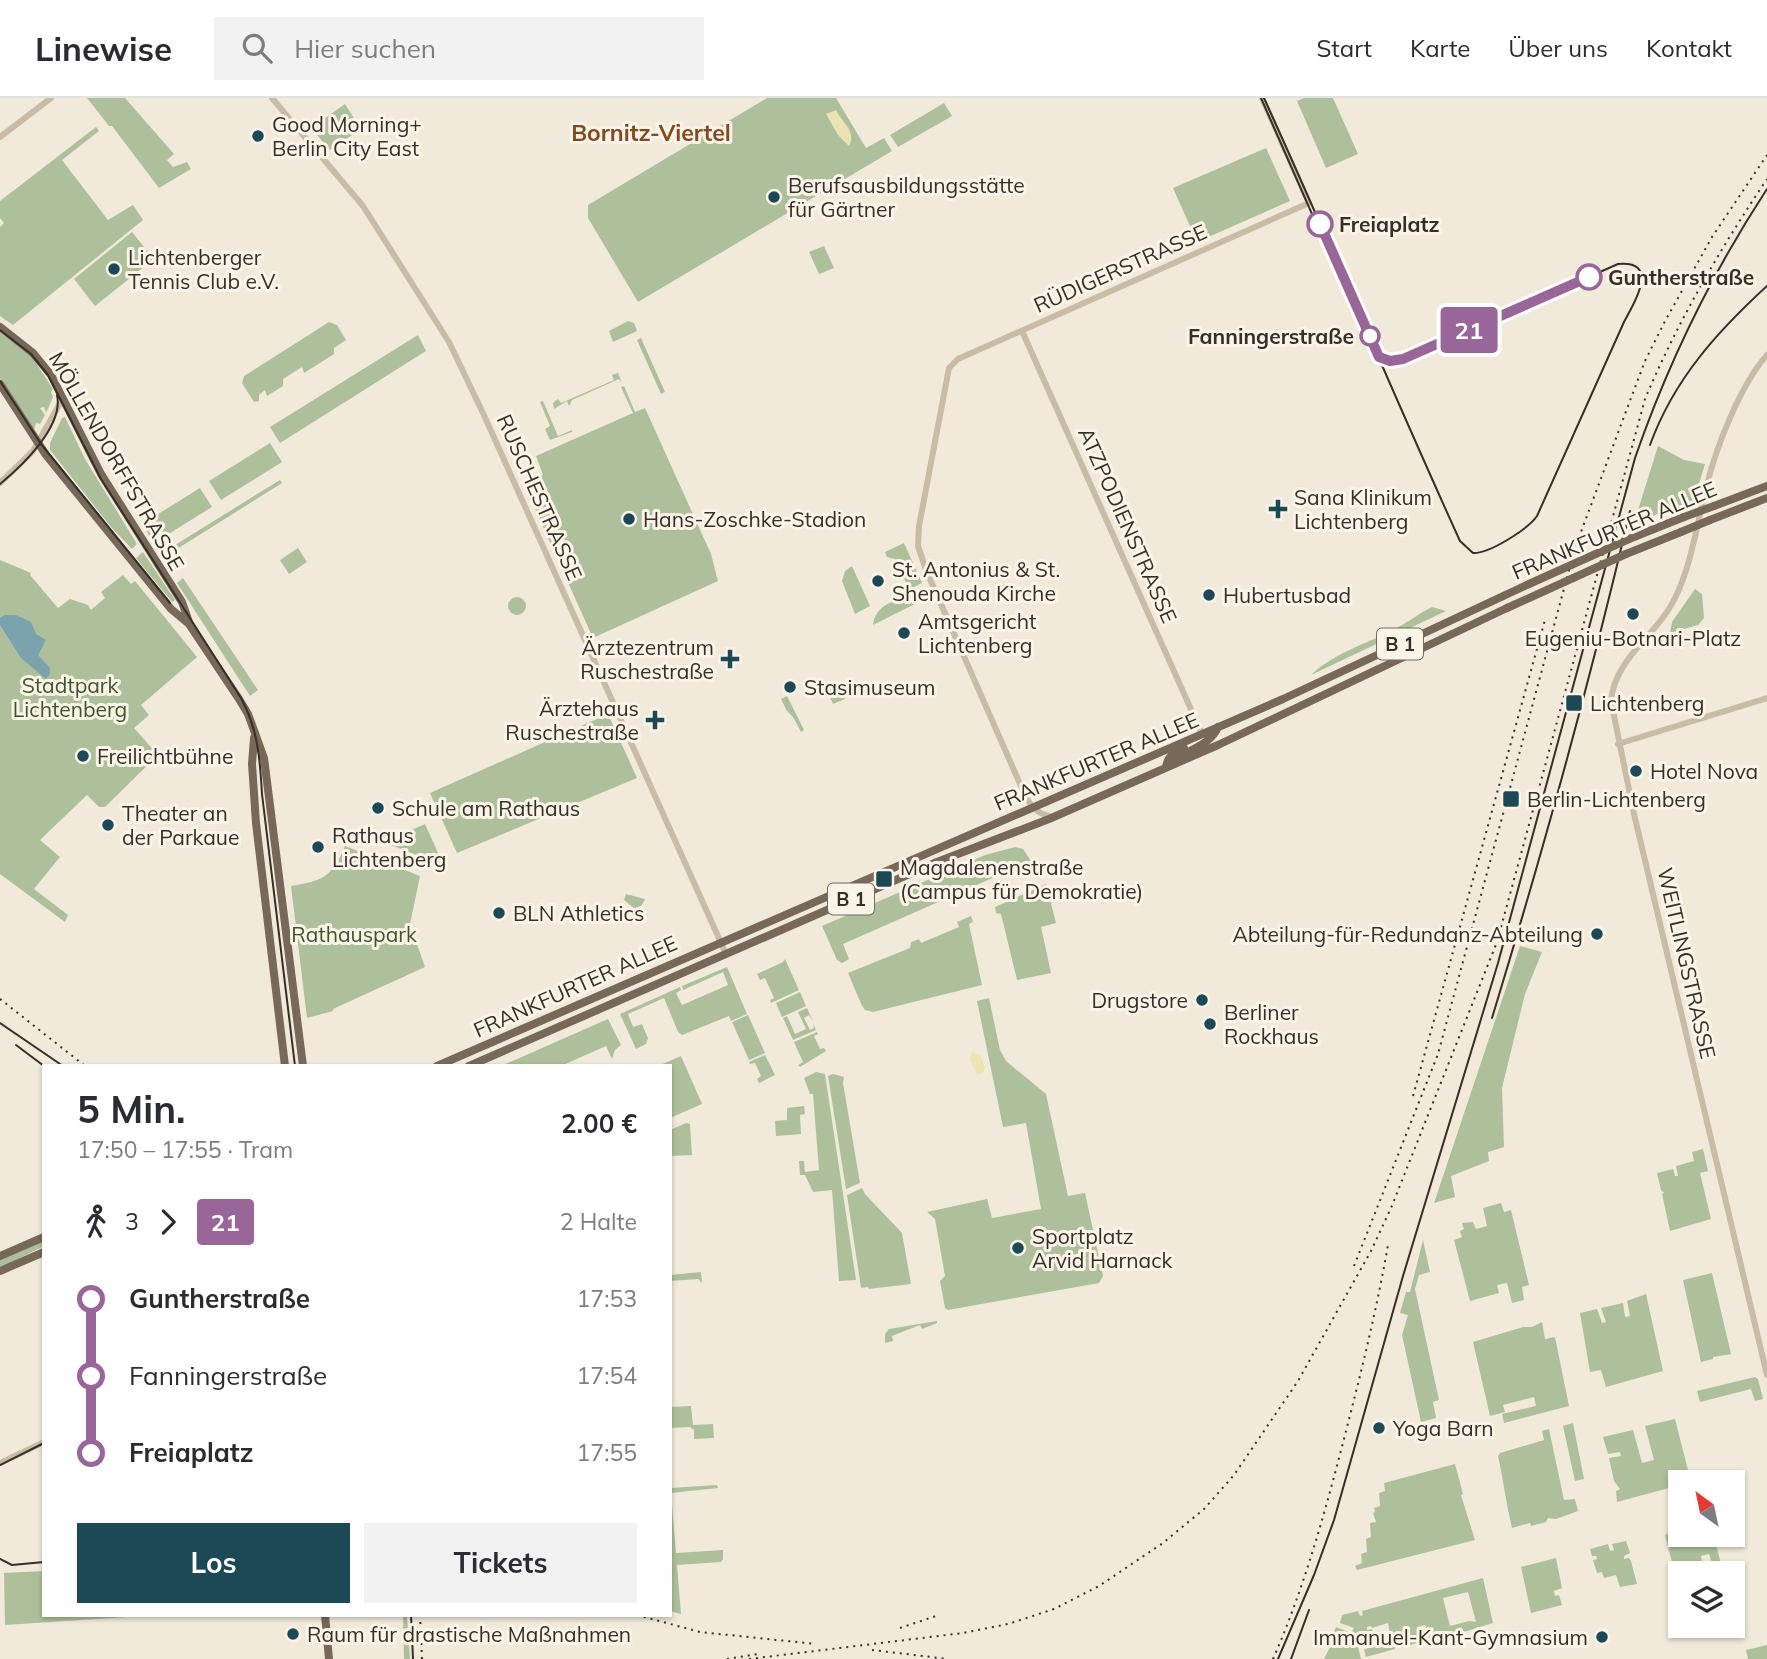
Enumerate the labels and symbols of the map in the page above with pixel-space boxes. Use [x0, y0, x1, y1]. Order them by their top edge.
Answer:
place label: Good Morning+ Berlin City East [272, 111, 422, 161]
district label: Bornitz-Viertel [571, 118, 731, 147]
marker: Good Morning+ Berlin City East [250, 128, 266, 144]
place label: Berufsausbildungsstätte für Gärtner [788, 172, 1025, 222]
marker: Berufsausbildungsstätte für Gärtner [766, 189, 782, 205]
marker: Freiaplatz [1307, 211, 1333, 237]
place label: Freiaplatz [1339, 211, 1439, 237]
street label: RÜDIGERSTRASSE [1029, 218, 1211, 318]
place label: Lichtenberger Tennis Club e.V. [128, 244, 279, 294]
marker: Lichtenberger Tennis Club e.V. [106, 261, 122, 277]
marker: Guntherstraße [1576, 264, 1602, 290]
place label: Guntherstraße [1608, 264, 1754, 290]
line badge: 21 [1438, 307, 1500, 353]
place label: Fanningerstraße [1188, 323, 1354, 349]
marker: Fanningerstraße [1360, 326, 1380, 346]
street label: MÖLLENDORFFSTRASSE [44, 347, 190, 575]
street label: RUSCHESTRASSE [492, 410, 588, 584]
street label: ATZPODIENSTRASSE [1073, 423, 1183, 627]
street label: FRANKFURTER ALLEE [1508, 475, 1720, 585]
place label: Sana Klinikum Lichtenberg [1294, 484, 1432, 534]
marker: Sana Klinikum Lichtenberg [1268, 499, 1288, 519]
place label: Hans-Zoschke-Stadion [643, 506, 866, 532]
marker: Hans-Zoschke-Stadion [621, 511, 637, 527]
place label: St. Antonius & St. Shenouda Kirche [892, 556, 1060, 606]
marker: St. Antonius & St. Shenouda Kirche [870, 573, 886, 589]
place label: Hubertusbad [1223, 582, 1351, 608]
marker: Hubertusbad [1201, 587, 1217, 603]
marker: Eugeniu-Botnari-Platz [1625, 606, 1641, 622]
place label: Amtsgericht Lichtenberg [918, 608, 1036, 658]
marker: Amtsgericht Lichtenberg [896, 625, 912, 641]
place label: Eugeniu-Botnari-Platz [1525, 625, 1741, 651]
road number: B 1 [1377, 628, 1423, 660]
place label: Ärztezentrum Ruschestraße [580, 634, 714, 684]
marker: Ärztezentrum Ruschestraße [720, 649, 740, 669]
park label: Stadtpark Lichtenberg [13, 672, 127, 722]
place label: Stasimuseum [804, 674, 935, 700]
marker: Stasimuseum [782, 679, 798, 695]
place label: Lichtenberg [1590, 690, 1704, 716]
marker: Lichtenberg [1564, 693, 1584, 713]
place label: Ärztehaus Ruschestraße [505, 695, 639, 745]
street label: FRANKFURTER ALLEE [990, 706, 1202, 816]
marker: Ärztehaus Ruschestraße [645, 710, 665, 730]
place label: Freilichtbühne [97, 743, 233, 769]
marker: Freilichtbühne [75, 748, 91, 764]
place label: Hotel Nova [1650, 758, 1758, 784]
marker: Hotel Nova [1628, 763, 1644, 779]
place label: Berlin-Lichtenberg [1527, 786, 1706, 812]
marker: Berlin-Lichtenberg [1501, 789, 1521, 809]
place label: Schule am Rathaus [392, 795, 580, 821]
place label: Theater an der Parkaue [122, 800, 239, 850]
marker: Schule am Rathaus [370, 800, 386, 816]
marker: Theater an der Parkaue [100, 817, 116, 833]
place label: Rathaus Lichtenberg [332, 822, 446, 872]
marker: Rathaus Lichtenberg [310, 839, 326, 855]
place label: Magdalenenstraße (Campus für Demokratie) [900, 854, 1143, 904]
street label: WEITLINGSTRASSE [1652, 865, 1722, 1061]
marker: Magdalenenstraße (Campus für Demokratie) [874, 869, 894, 889]
road number: B 1 [828, 884, 874, 914]
place label: BLN Athletics [513, 900, 644, 926]
marker: BLN Athletics [491, 905, 507, 921]
park label: Rathauspark [291, 921, 417, 947]
place label: Abteilung-für-Redundanz-Abteilung [1232, 921, 1583, 947]
marker: Abteilung-für-Redundanz-Abteilung [1589, 926, 1605, 942]
street label: FRANKFURTER ALLEE [469, 929, 681, 1043]
place label: Drugstore [1091, 987, 1188, 1013]
marker: Drugstore [1194, 992, 1210, 1008]
place label: Berliner Rockhaus [1224, 999, 1319, 1049]
marker: Berliner Rockhaus [1202, 1016, 1218, 1032]
place label: Sportplatz Arvid Harnack [1032, 1223, 1173, 1273]
marker: Sportplatz Arvid Harnack [1010, 1240, 1026, 1256]
place label: Yoga Barn [1392, 1415, 1494, 1441]
marker: Yoga Barn [1371, 1420, 1387, 1436]
north arrow [1668, 1470, 1745, 1547]
place label: Raum für drastische Maßnahmen [307, 1621, 631, 1647]
place label: Immanuel-Kant-Gymnasium [1313, 1624, 1588, 1650]
marker: Raum für drastische Maßnahmen [285, 1626, 301, 1642]
marker: Immanuel-Kant-Gymnasium [1594, 1629, 1610, 1645]

